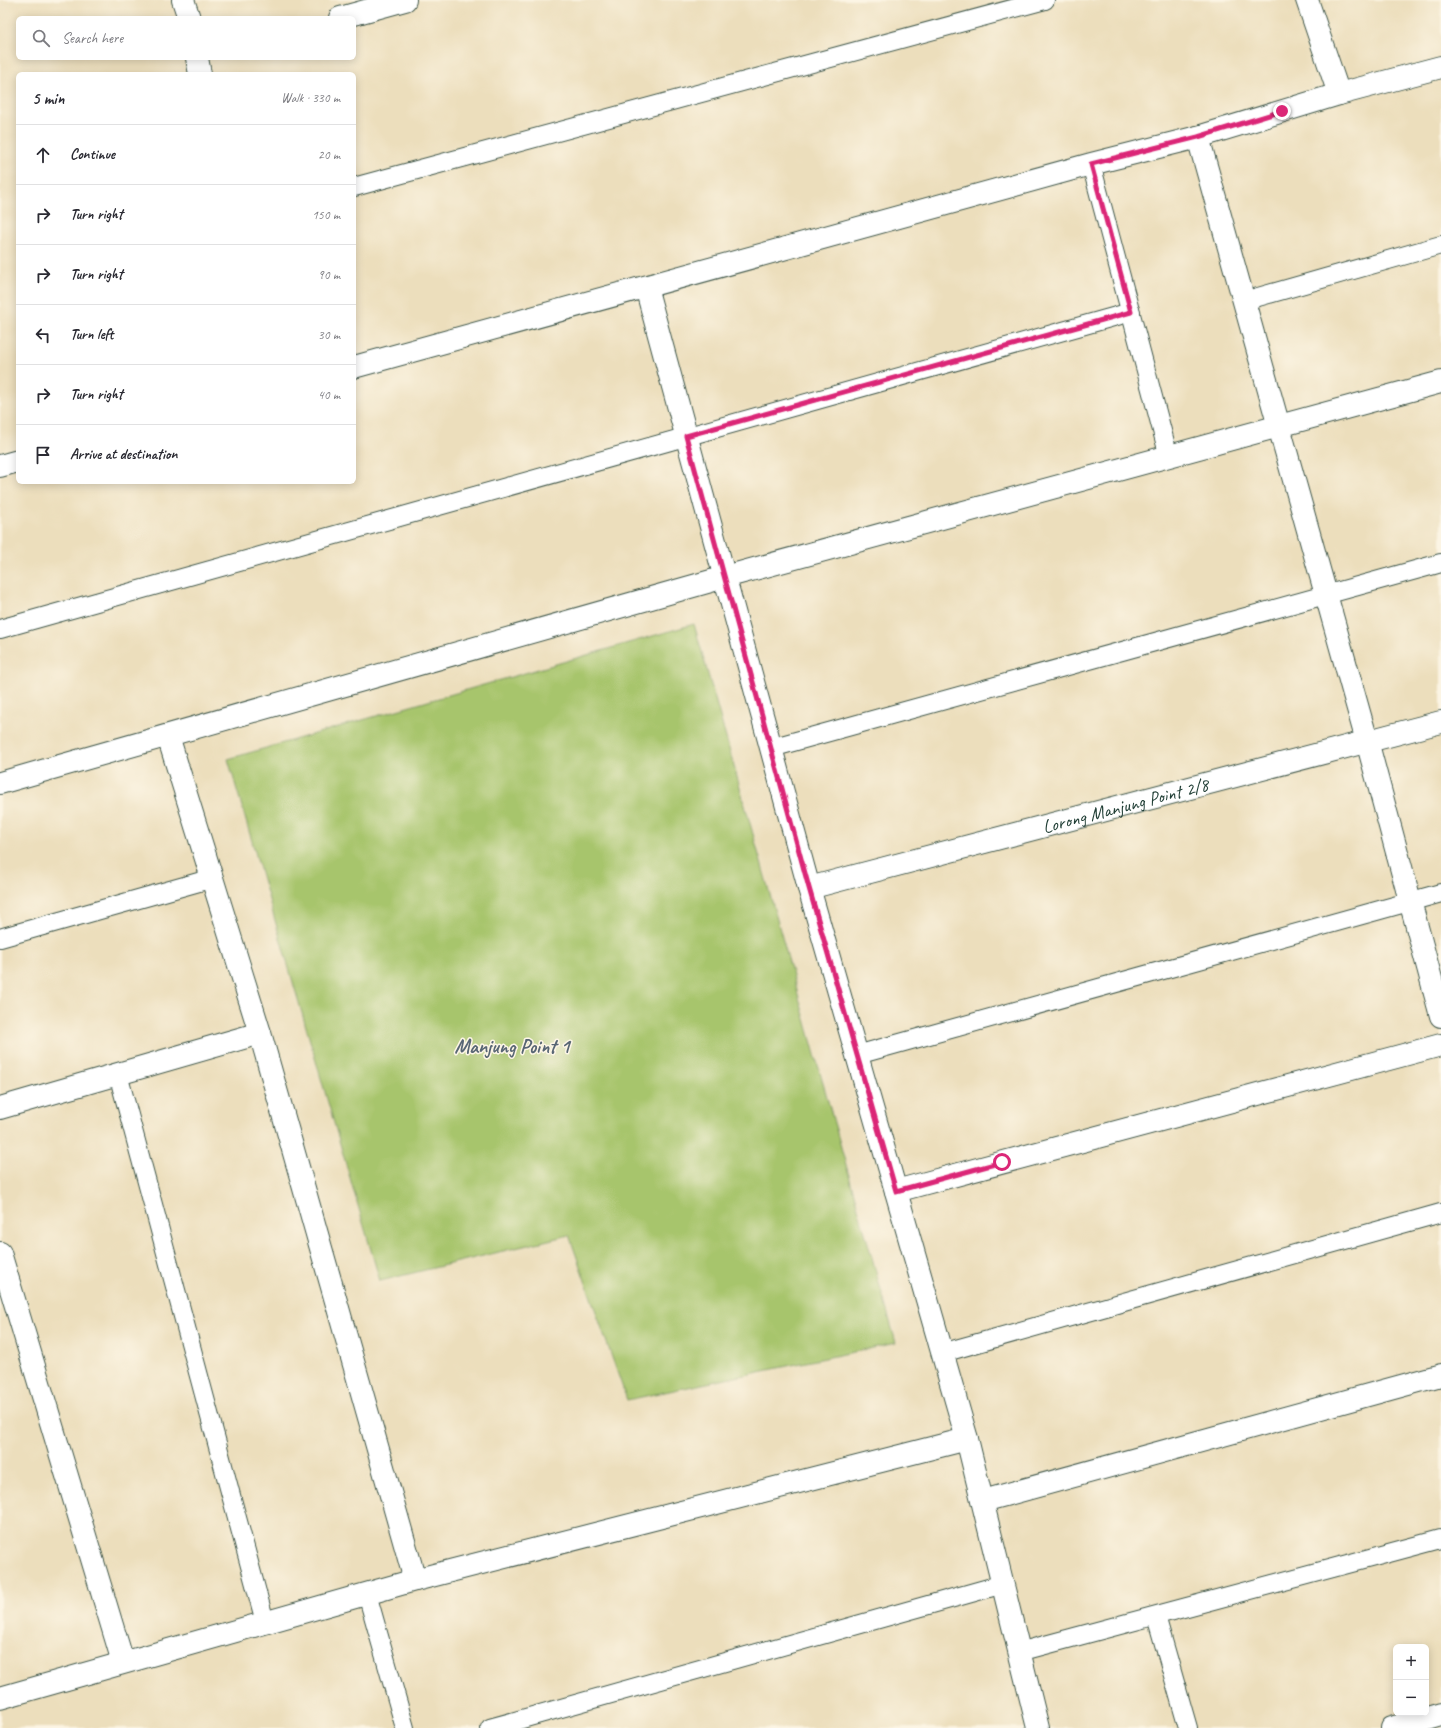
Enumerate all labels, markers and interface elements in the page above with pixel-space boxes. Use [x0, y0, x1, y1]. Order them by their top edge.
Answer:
search box [16, 16, 356, 60]
icon: search [30, 27, 52, 49]
text: Search here [62, 29, 123, 48]
text: 5 min [32, 88, 64, 109]
text: Walk · 330 m [281, 90, 340, 106]
route end [1273, 102, 1291, 120]
icon: ahead [32, 144, 54, 166]
text: Continue [70, 145, 115, 164]
text: 20 m [318, 147, 340, 163]
icon: right [32, 204, 54, 226]
text: Turn right [70, 205, 123, 224]
text: 150 m [312, 207, 340, 223]
icon: right [32, 264, 54, 286]
text: Turn right [70, 265, 123, 284]
text: 90 m [318, 267, 340, 283]
icon: left [32, 324, 54, 346]
text: Turn left [70, 325, 113, 344]
text: 30 m [318, 327, 340, 343]
icon: right [32, 384, 54, 406]
text: Turn right [70, 385, 123, 404]
text: 40 m [318, 387, 340, 403]
icon: arrive [32, 444, 54, 466]
text: Arrive at destination [70, 445, 177, 464]
street label: Lorong Manjung Point 2/8 [1040, 772, 1213, 839]
district label: Manjung Point 1 [454, 1034, 572, 1059]
route start [993, 1153, 1011, 1171]
map controls [1393, 1644, 1429, 1716]
button: + [1393, 1644, 1429, 1680]
button: − [1393, 1680, 1429, 1716]

